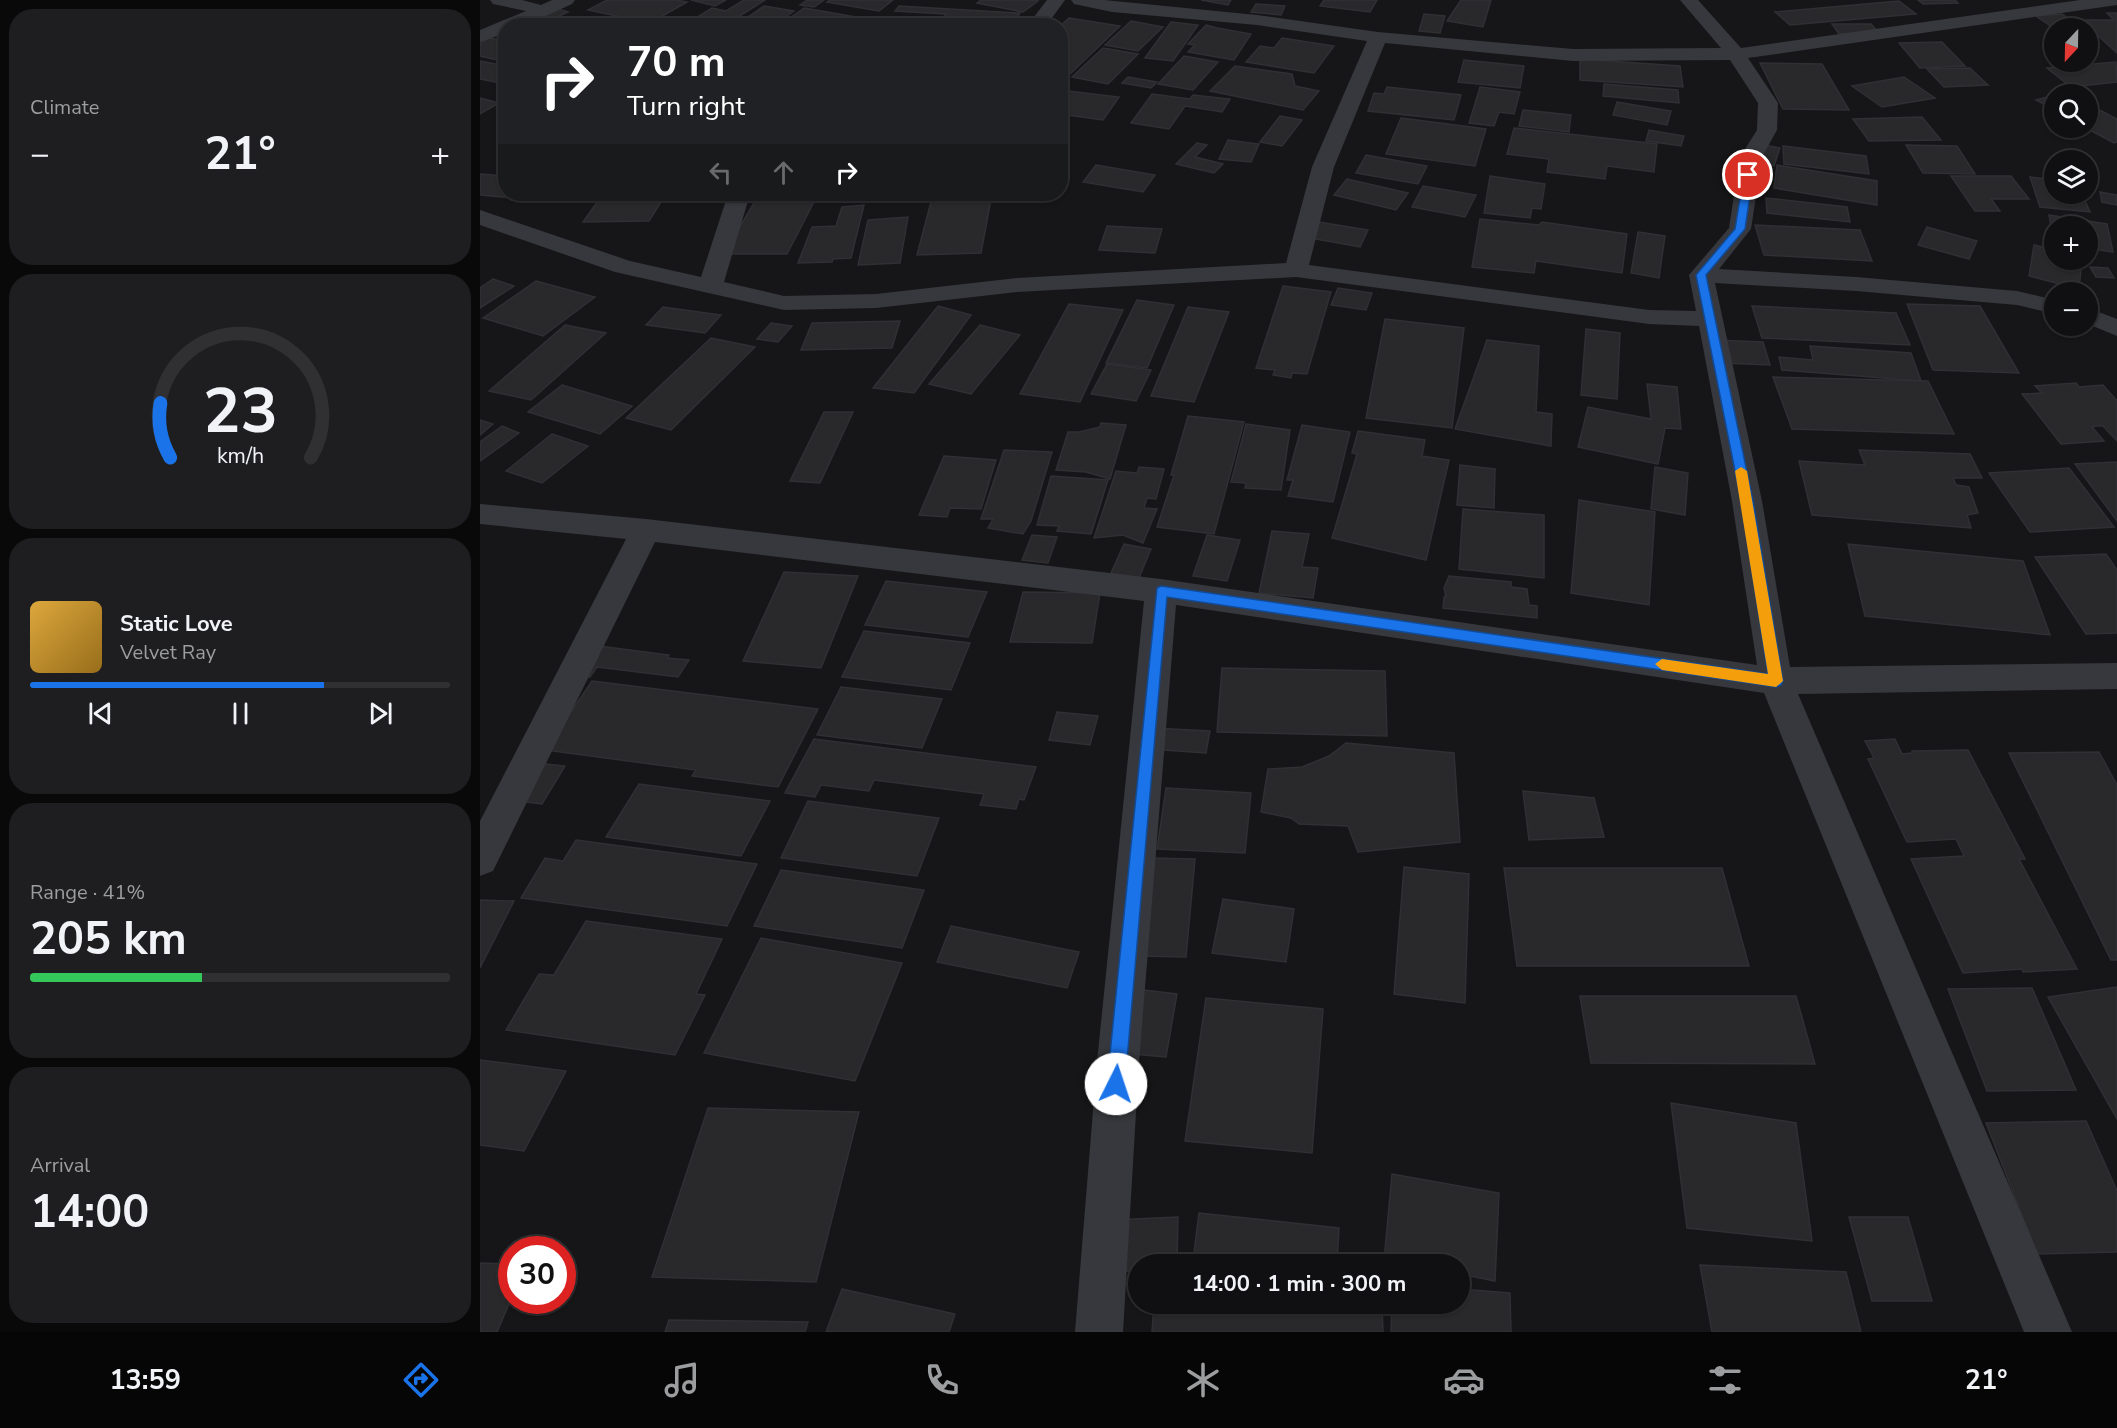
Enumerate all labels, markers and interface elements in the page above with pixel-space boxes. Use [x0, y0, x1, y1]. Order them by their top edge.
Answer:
north arrow [2044, 18, 2098, 72]
map controls [2044, 18, 2098, 336]
text: 70 m [627, 34, 726, 91]
icon: right [528, 42, 606, 120]
button: search [2044, 84, 2098, 138]
text: Turn right [627, 88, 745, 125]
text: Climate [30, 94, 99, 121]
text: 21° [204, 124, 276, 185]
text: − [30, 132, 50, 177]
text: + [430, 132, 450, 177]
pin [1722, 149, 1773, 200]
button: layers [2044, 150, 2098, 204]
icon: left [704, 156, 737, 189]
icon: ahead [767, 156, 800, 189]
icon: right [830, 156, 863, 189]
icon: arrive [1731, 158, 1764, 191]
button: + [2044, 216, 2098, 270]
button: − [2044, 282, 2098, 336]
text: 23 [203, 370, 277, 455]
text: km/h [216, 442, 264, 472]
text: Static Love [120, 609, 233, 639]
text: Velvet Ray [120, 639, 216, 666]
icon: previous [84, 697, 117, 730]
icon: pause [224, 697, 257, 730]
icon: next [364, 697, 397, 730]
text: Range · 41% [30, 879, 145, 906]
text: 205 km [30, 909, 187, 970]
position arrow [1084, 1052, 1148, 1116]
text: Arrival [30, 1152, 90, 1179]
text: 14:00 [30, 1182, 149, 1243]
speed limit sign: 30 [498, 1236, 576, 1314]
text: 14:00 · 1 min · 300 m [1192, 1269, 1406, 1299]
icon: directions [400, 1359, 442, 1401]
icon: music [661, 1359, 703, 1401]
icon: phone [921, 1359, 963, 1401]
icon: climate [1182, 1359, 1224, 1401]
icon: car [1443, 1359, 1485, 1401]
icon: filters [1704, 1359, 1746, 1401]
text: 13:59 [109, 1362, 181, 1399]
text: 21° [1965, 1362, 2007, 1399]

